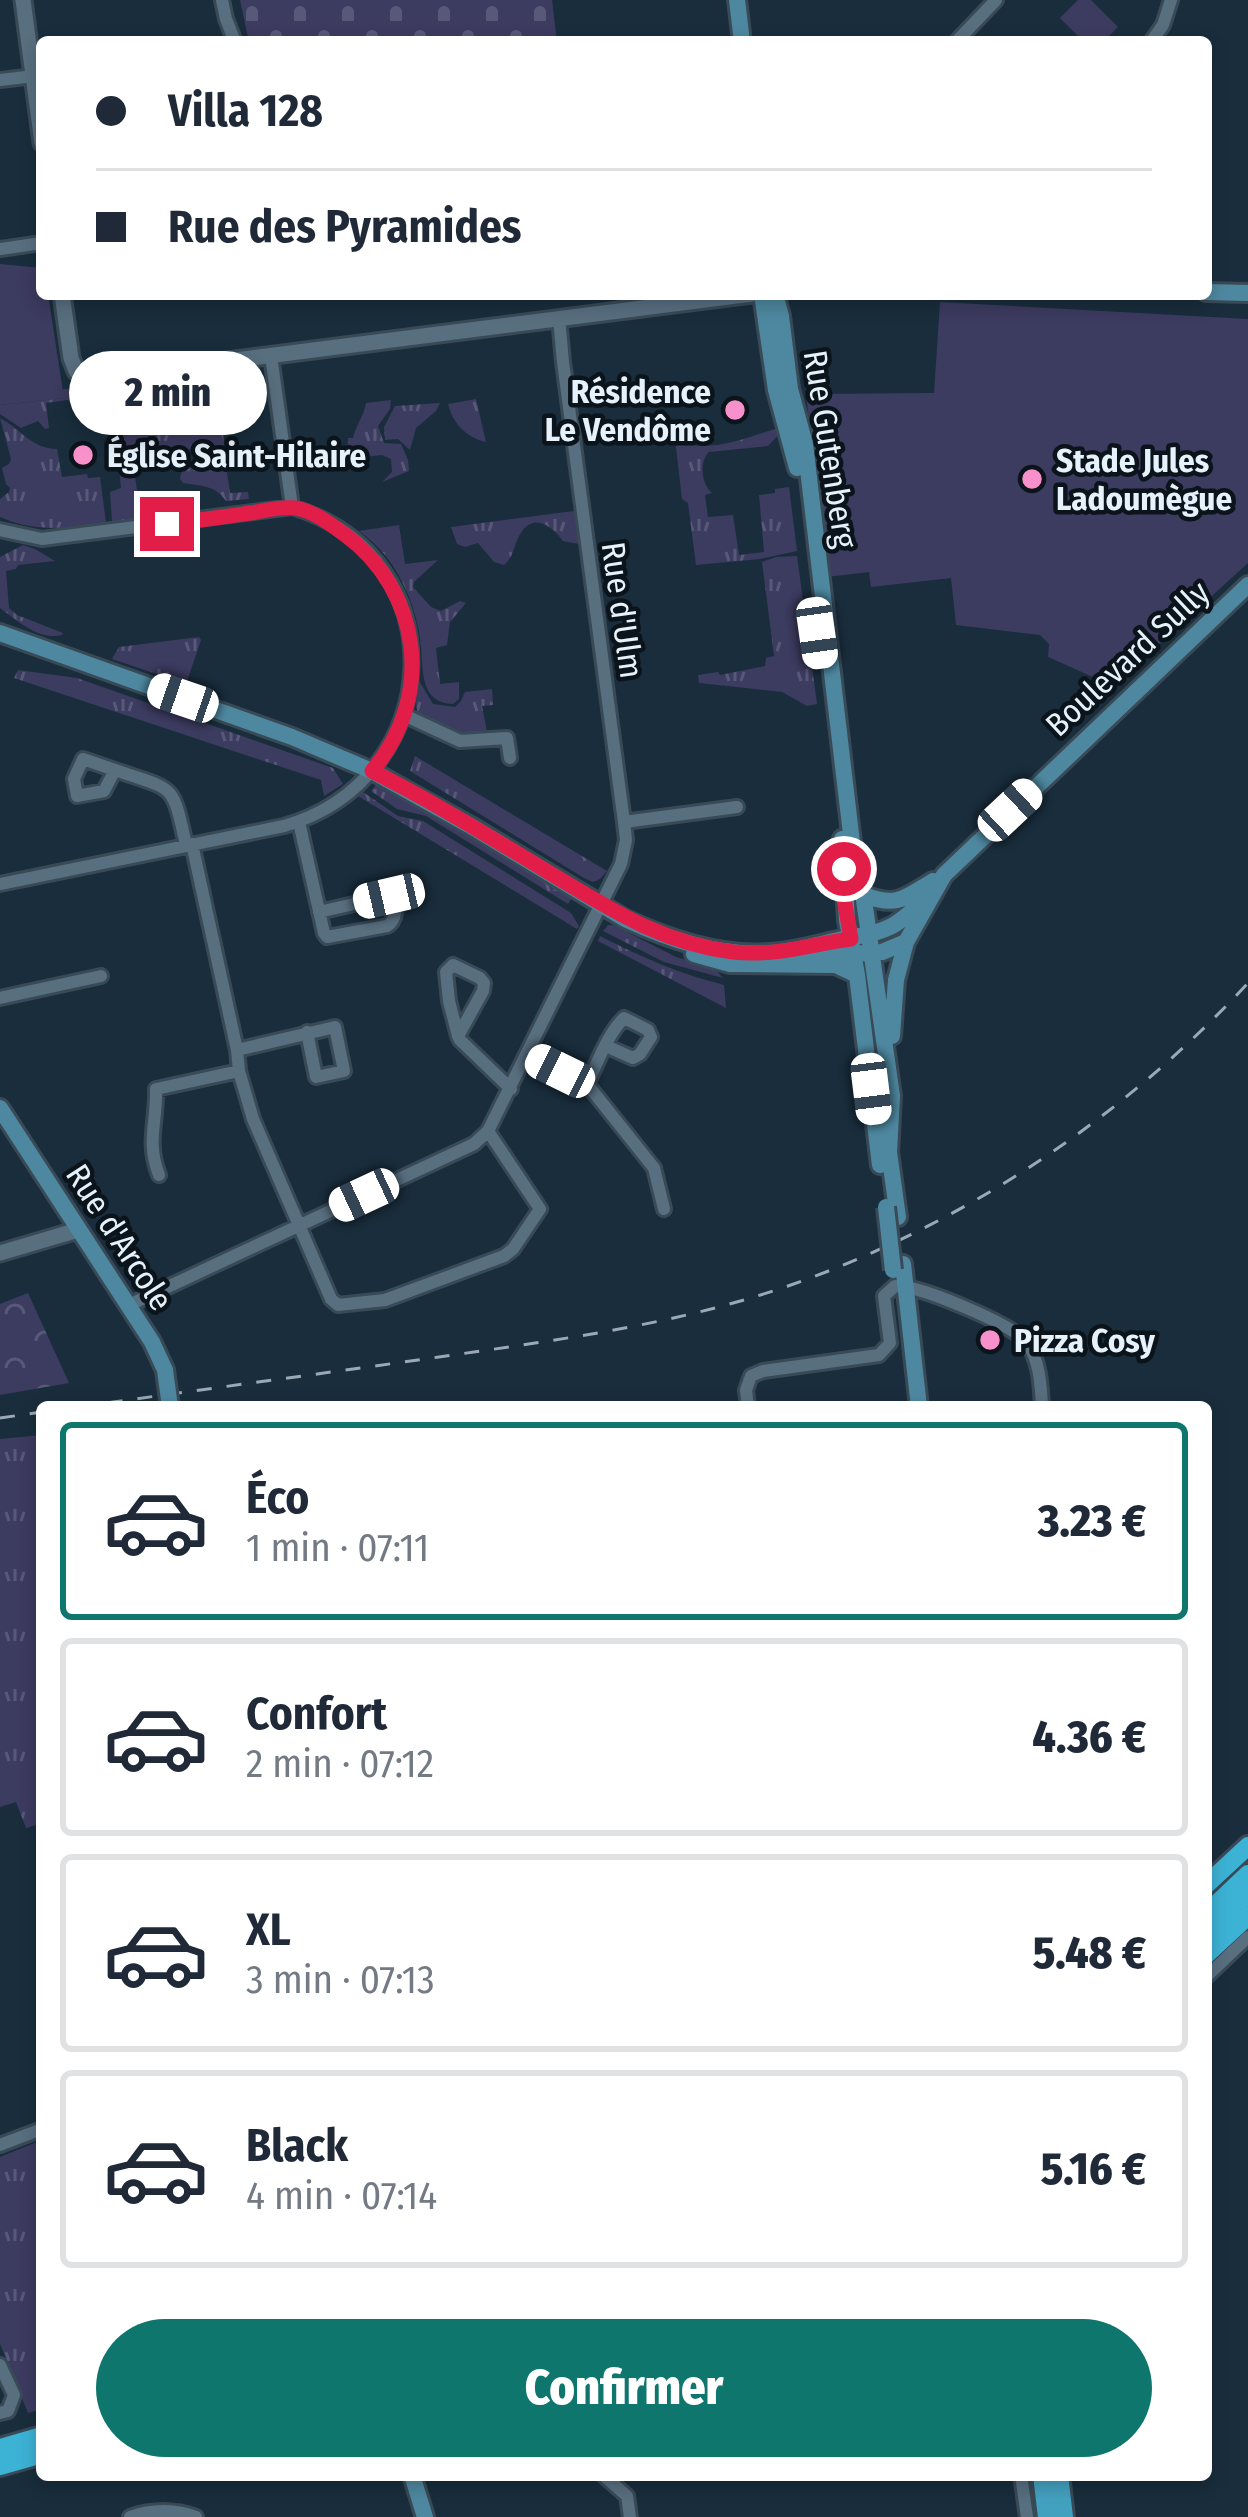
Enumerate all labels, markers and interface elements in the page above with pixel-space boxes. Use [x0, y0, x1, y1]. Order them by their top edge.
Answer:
text: Villa 128 [168, 84, 323, 138]
text: Rue des Pyramides [168, 200, 522, 254]
street label: Rue Gutenberg [795, 347, 865, 551]
callout: 2 min [68, 350, 266, 434]
text: 2 min [125, 370, 211, 416]
place label: Résidence Le Vendôme [545, 372, 711, 450]
marker: Résidence Le Vendôme [722, 397, 748, 423]
place label: Église Saint-Hilaire [107, 435, 366, 476]
place label: Stade Jules Ladoumègue [1056, 441, 1232, 519]
marker: Église Saint-Hilaire [70, 442, 96, 468]
marker: Stade Jules Ladoumègue [1019, 466, 1045, 492]
route end [140, 497, 194, 551]
street label: Rue d'Ulm [593, 539, 651, 681]
street label: Boulevard Sully [1038, 573, 1218, 745]
car [794, 595, 840, 671]
car [143, 669, 223, 727]
car [971, 772, 1049, 848]
route start [817, 842, 871, 896]
car [350, 870, 428, 922]
car [520, 1039, 600, 1103]
car [849, 1051, 893, 1127]
street label: Rue d'Arcole [57, 1157, 181, 1318]
car [324, 1163, 404, 1227]
place label: Pizza Cosy [1014, 1321, 1155, 1361]
marker: Pizza Cosy [977, 1327, 1003, 1353]
icon: car [102, 1467, 210, 1575]
text: Éco [246, 1471, 309, 1525]
text: 3.23 € [1038, 1494, 1146, 1548]
text: 1 min · 07:11 [246, 1525, 429, 1571]
icon: car [102, 1683, 210, 1791]
text: Confort [246, 1687, 387, 1741]
text: 4.36 € [1032, 1710, 1146, 1764]
text: 2 min · 07:12 [246, 1741, 434, 1787]
icon: car [102, 1899, 210, 2007]
text: XL [246, 1903, 291, 1957]
text: 5.48 € [1033, 1926, 1146, 1980]
text: 3 min · 07:13 [246, 1957, 435, 2003]
icon: car [102, 2115, 210, 2223]
text: Black [246, 2119, 348, 2173]
text: 5.16 € [1041, 2142, 1146, 2196]
text: 4 min · 07:14 [246, 2173, 437, 2219]
button: Confirmer [96, 2319, 1152, 2457]

